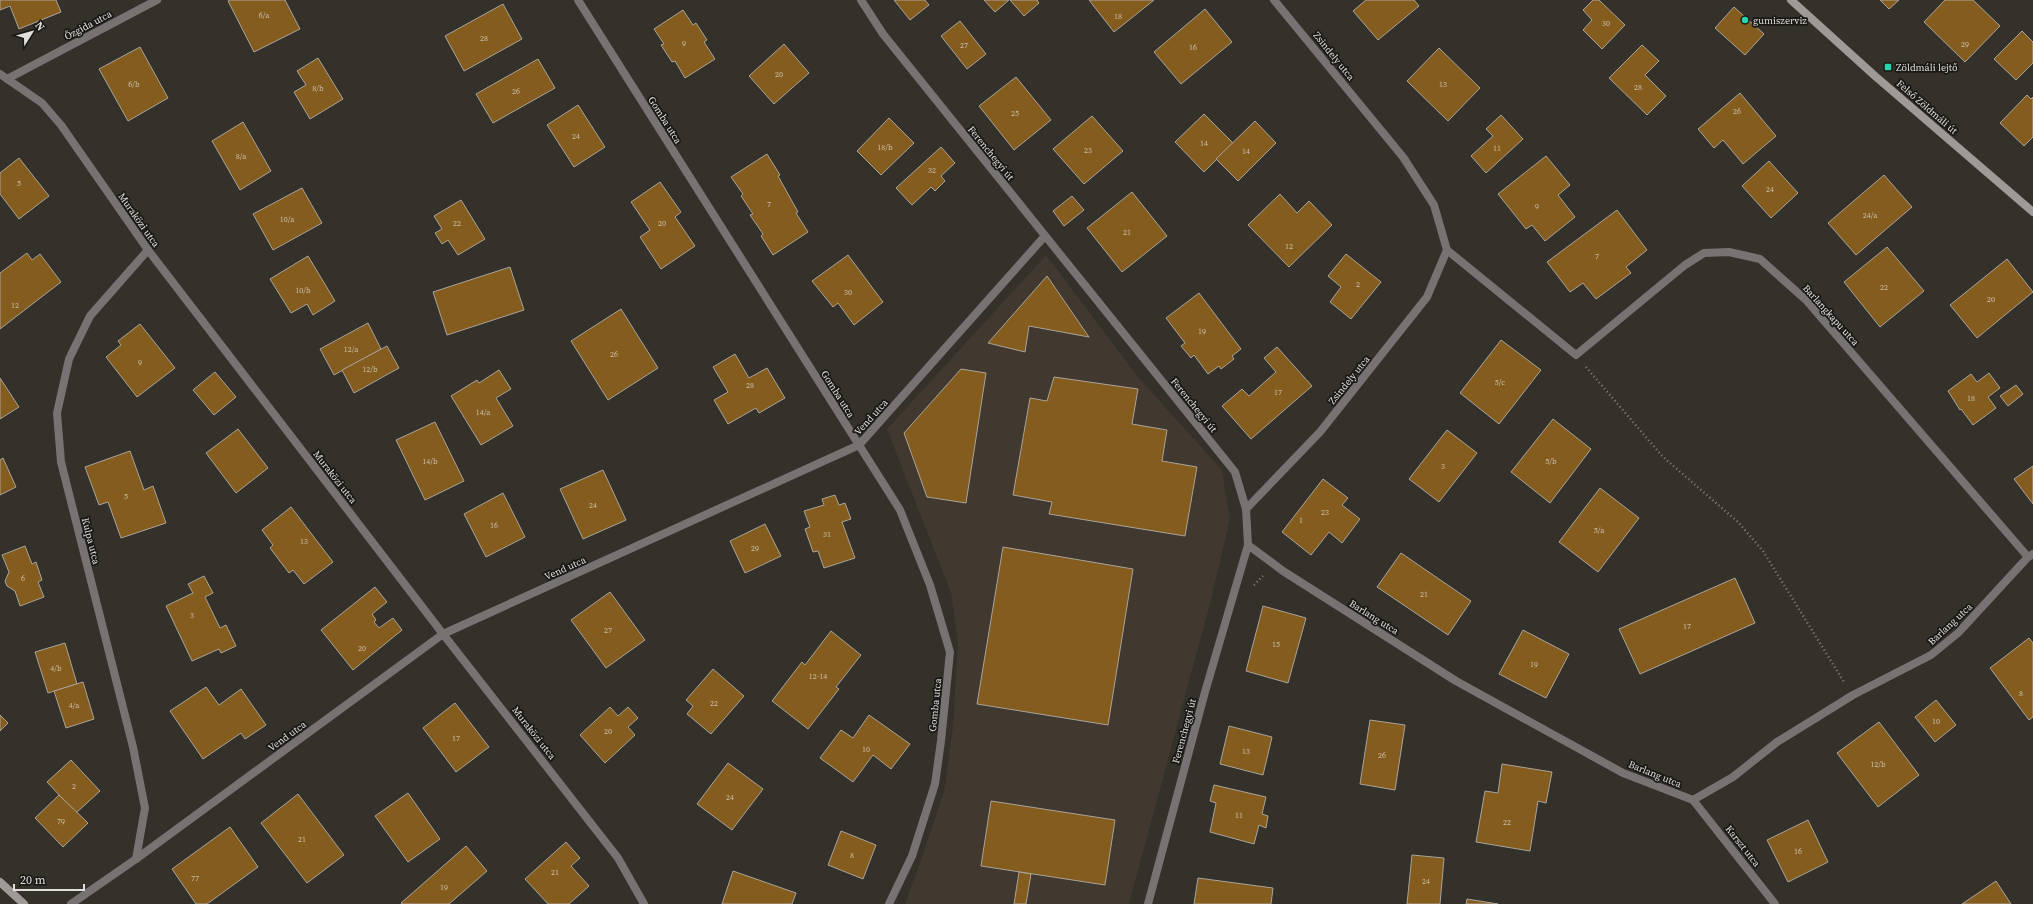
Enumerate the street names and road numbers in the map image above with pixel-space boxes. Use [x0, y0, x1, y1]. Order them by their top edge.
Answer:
street label: Őzgida utca [62, 7, 115, 43]
street label: Zsindely utca [1310, 29, 1358, 84]
street label: Felső Zöldmáli út [1894, 77, 1961, 138]
street label: Gomba utca [645, 94, 685, 147]
street label: Ferenchegyi út [965, 123, 1017, 183]
street label: Muraközi utca [115, 190, 163, 250]
street label: Barlangkapu utca [1800, 282, 1862, 349]
street label: Zsindely utca [1325, 352, 1373, 407]
street label: Gomba utca [818, 368, 858, 421]
street label: Ferenchegyi út [1168, 375, 1220, 435]
street label: Vend utca [851, 396, 891, 438]
street label: Muraközi utca [310, 448, 360, 507]
street label: Kulpa utca [79, 516, 103, 566]
street label: Vend utca [542, 553, 589, 583]
street label: Barlang utca [1347, 597, 1402, 638]
street label: Barlang utca [1925, 600, 1976, 648]
street label: Gomba utca [926, 677, 944, 732]
street label: Ferenchegyi út [1169, 697, 1199, 765]
street label: Muraközi utca [509, 704, 559, 763]
street label: Vend utca [265, 717, 309, 754]
street label: Barlang utca [1627, 757, 1684, 791]
street label: Karszt utca [1723, 823, 1764, 870]

